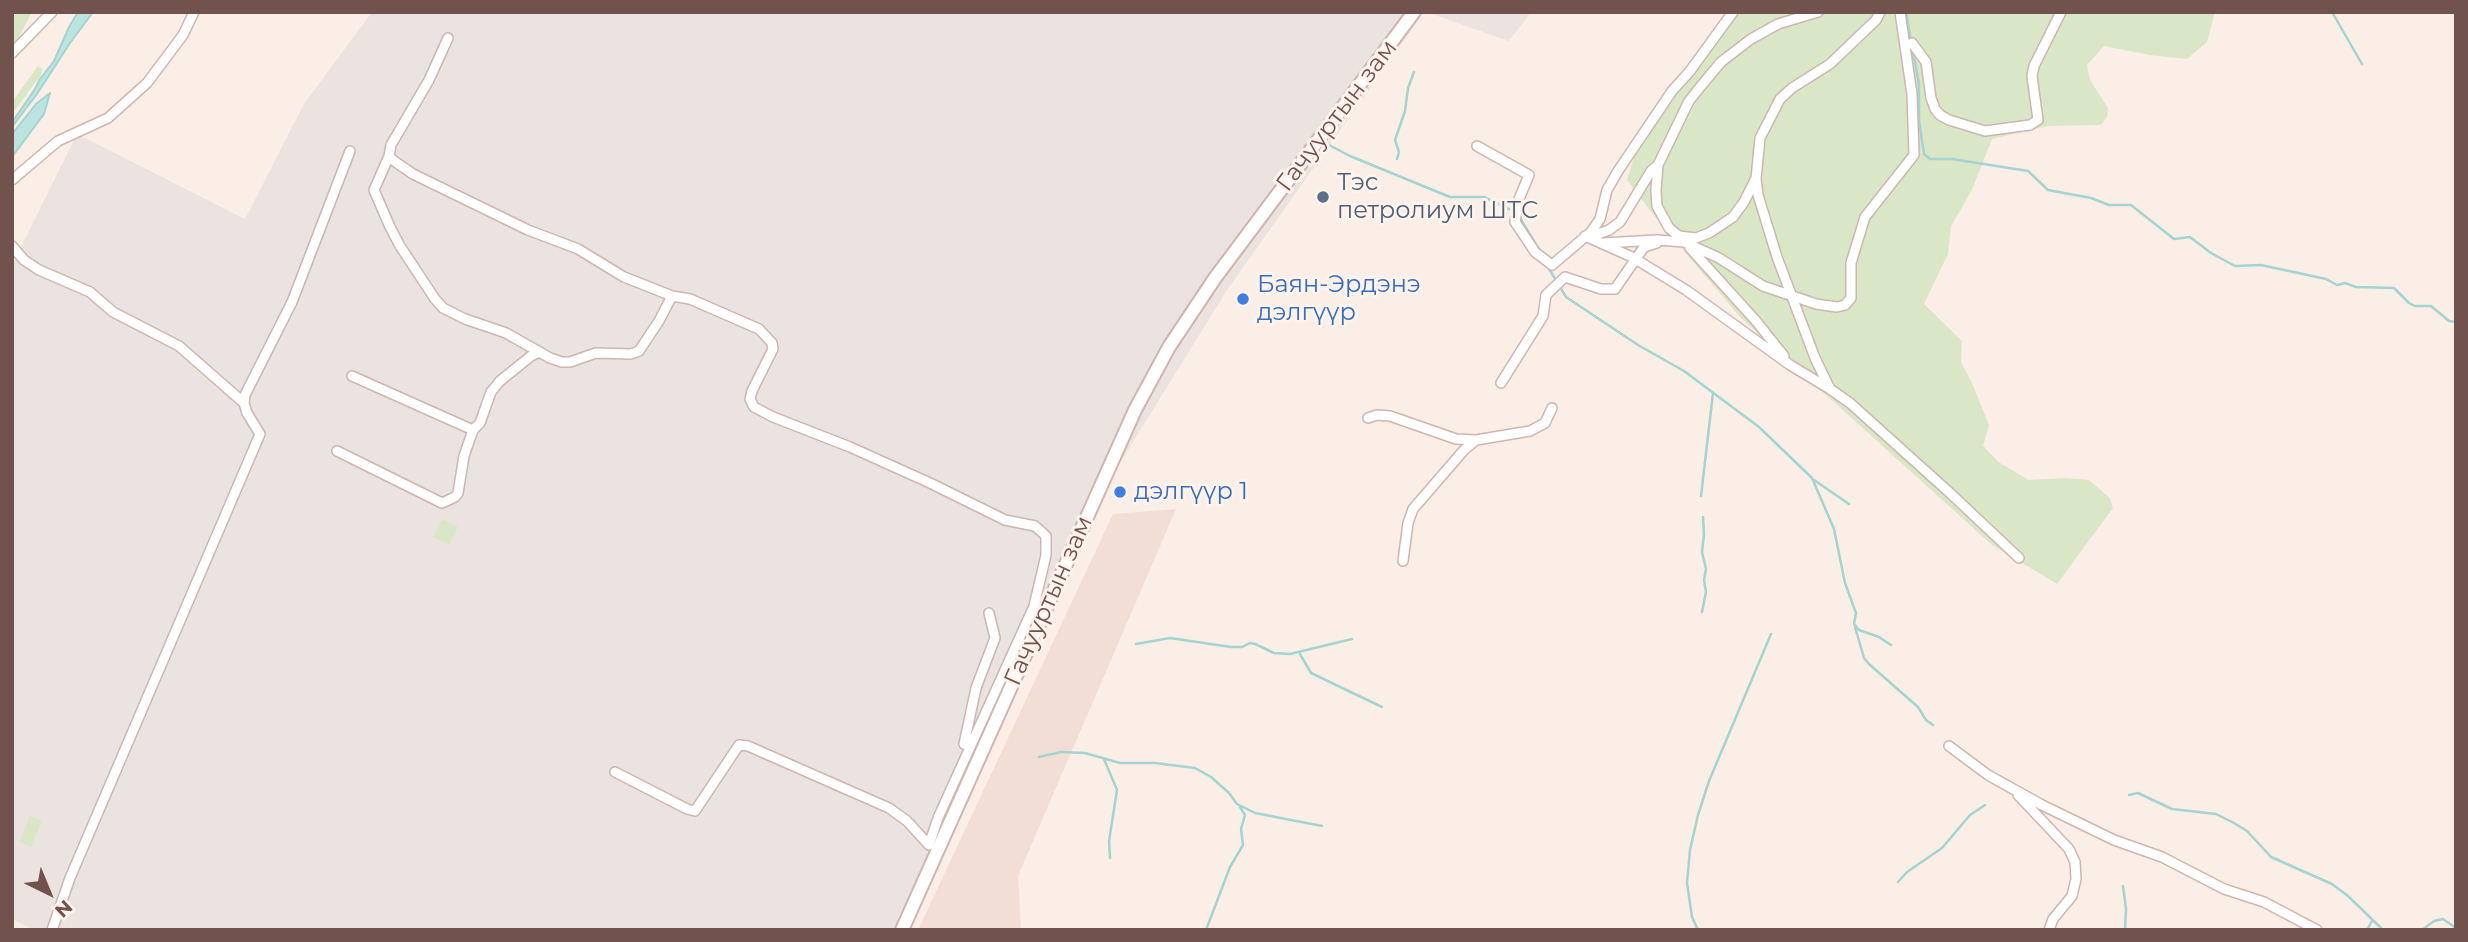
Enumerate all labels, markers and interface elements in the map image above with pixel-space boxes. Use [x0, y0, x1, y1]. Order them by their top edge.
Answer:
street label: Гачууртын зам [1271, 34, 1403, 198]
place label: Тэс петролиум ШТС [1337, 169, 1538, 225]
marker: Тэс петролиум ШТС [1315, 189, 1331, 205]
place label: Баян-Эрдэнэ дэлгүүр [1257, 271, 1421, 327]
marker: Баян-Эрдэнэ дэлгүүр [1235, 291, 1251, 307]
place label: дэлгүүр 1 [1134, 478, 1248, 506]
marker: дэлгүүр 1 [1112, 484, 1128, 500]
street label: Гачууртын зам [999, 512, 1099, 690]
north arrow [14, 858, 84, 928]
text: N [50, 895, 77, 922]

